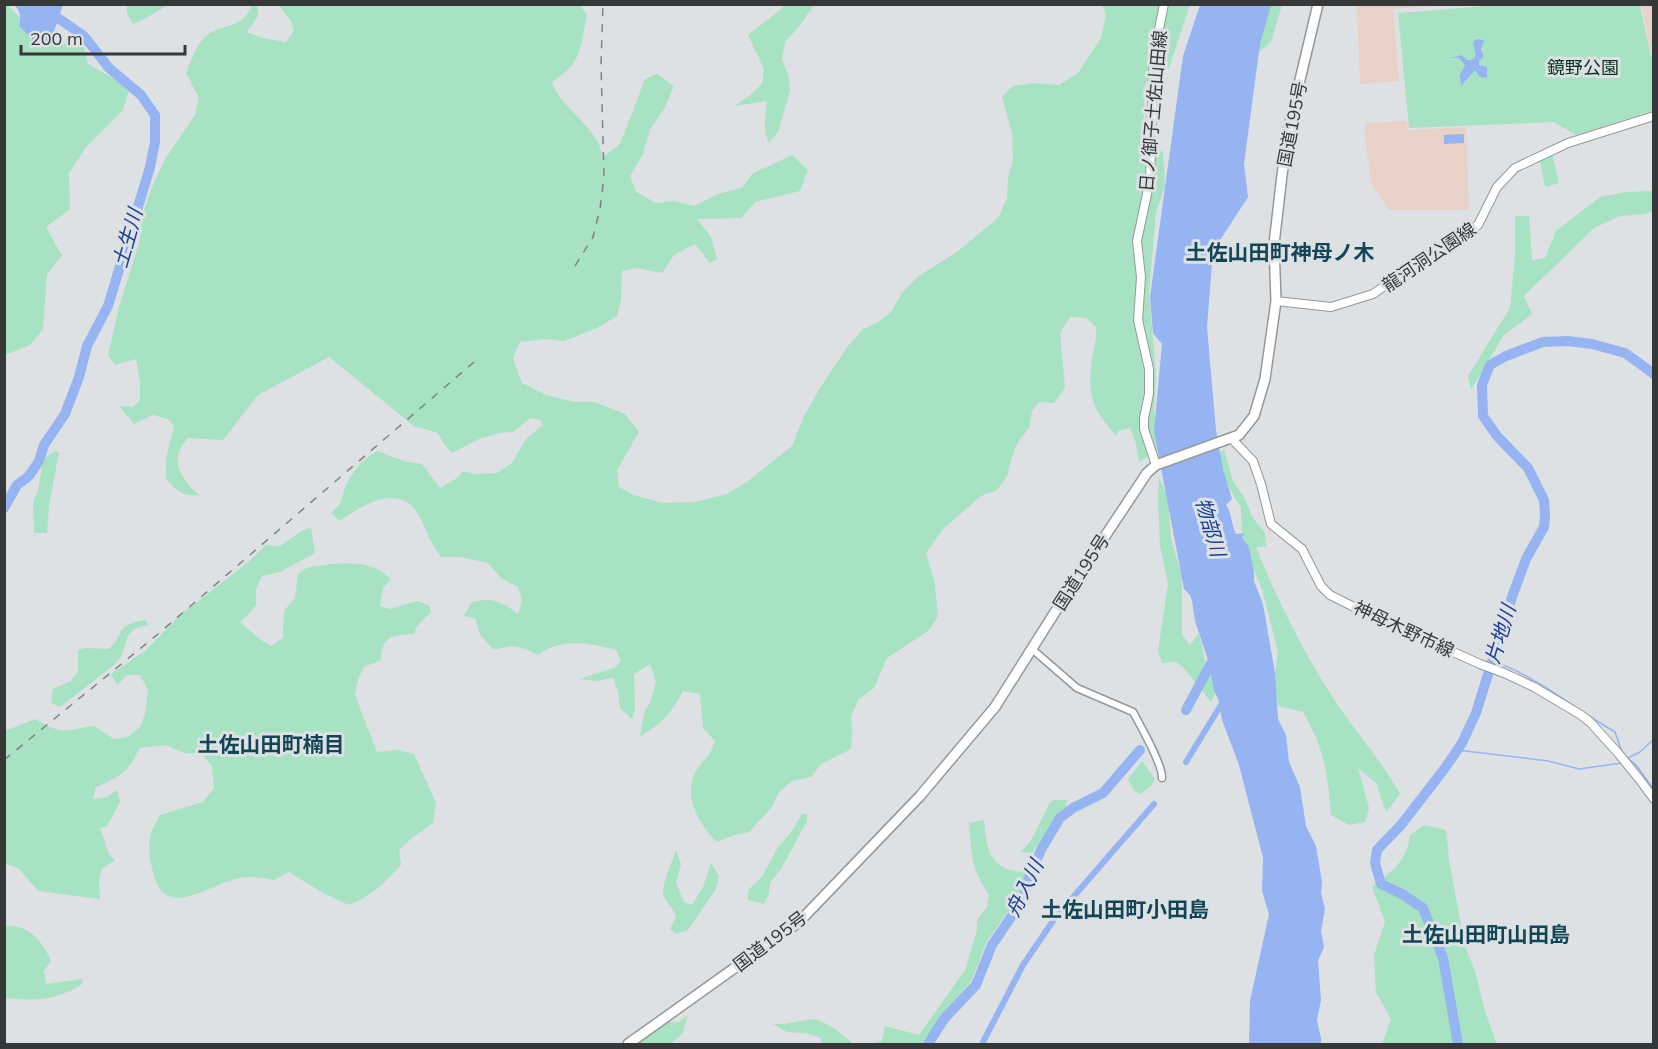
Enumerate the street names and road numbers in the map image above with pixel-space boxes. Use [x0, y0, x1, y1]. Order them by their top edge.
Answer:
street label: 日ノ御子土佐山田線 [1134, 29, 1172, 193]
street label: 国道195号 [1272, 79, 1312, 169]
street label: 龍河洞公園線 [1378, 217, 1480, 297]
street label: 国道195号 [1048, 530, 1114, 614]
street label: 神母木野市線 [1350, 596, 1458, 662]
street label: 国道195号 [729, 906, 811, 976]

